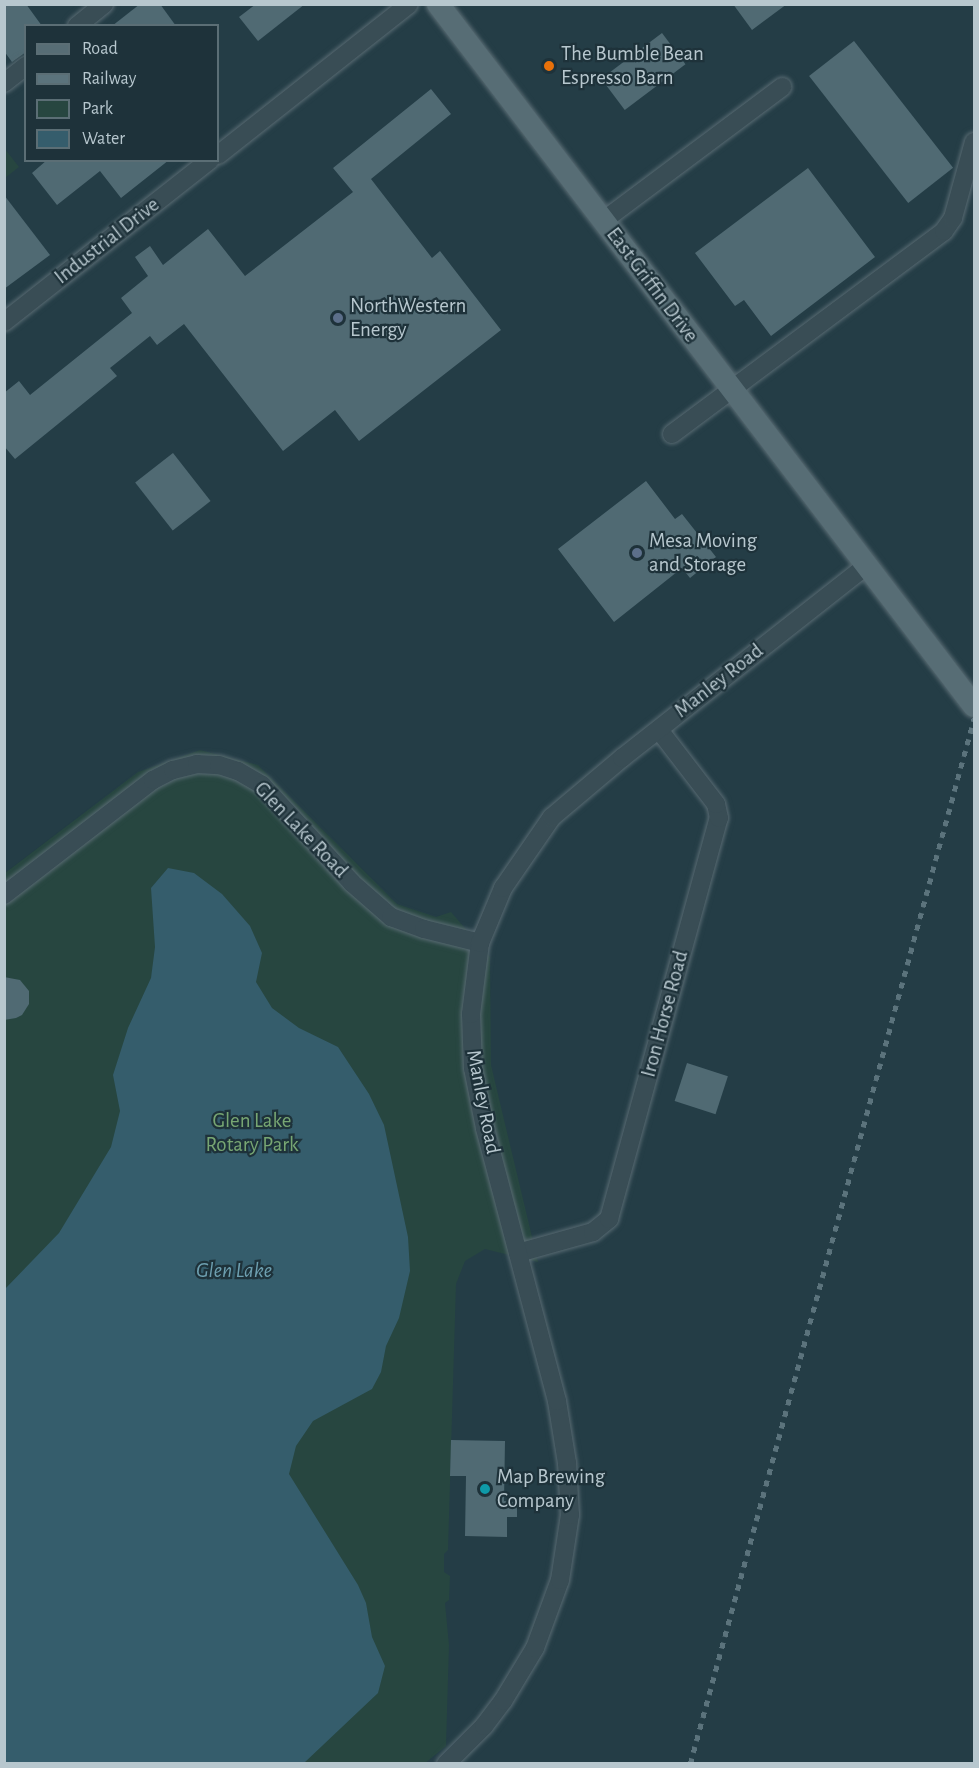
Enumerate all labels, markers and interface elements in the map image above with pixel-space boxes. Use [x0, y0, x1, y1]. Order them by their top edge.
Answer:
legend [24, 24, 219, 162]
text: Road [82, 40, 118, 58]
place label: The Bumble Bean Espresso Barn [561, 41, 704, 91]
marker: The Bumble Bean Espresso Barn [542, 59, 556, 73]
text: Railway [82, 70, 136, 88]
text: Park [82, 100, 113, 118]
text: Water [82, 130, 125, 148]
street label: Industrial Drive [50, 192, 164, 290]
street label: East Griffin Drive [601, 223, 703, 347]
place label: NorthWestern Energy [350, 293, 466, 343]
marker: NorthWestern Energy [331, 311, 345, 325]
place label: Mesa Moving and Storage [649, 528, 757, 578]
marker: Mesa Moving and Storage [630, 546, 644, 560]
street label: Manley Road [670, 639, 768, 723]
street label: Glen Lake Road [249, 777, 353, 883]
street label: Iron Horse Road [636, 948, 694, 1080]
street label: Manley Road [461, 1048, 505, 1156]
park label: Glen Lake Rotary Park [205, 1108, 299, 1158]
water label: Glen Lake [196, 1258, 272, 1284]
place label: Map Brewing Company [497, 1464, 605, 1514]
marker: Map Brewing Company [478, 1482, 492, 1496]

